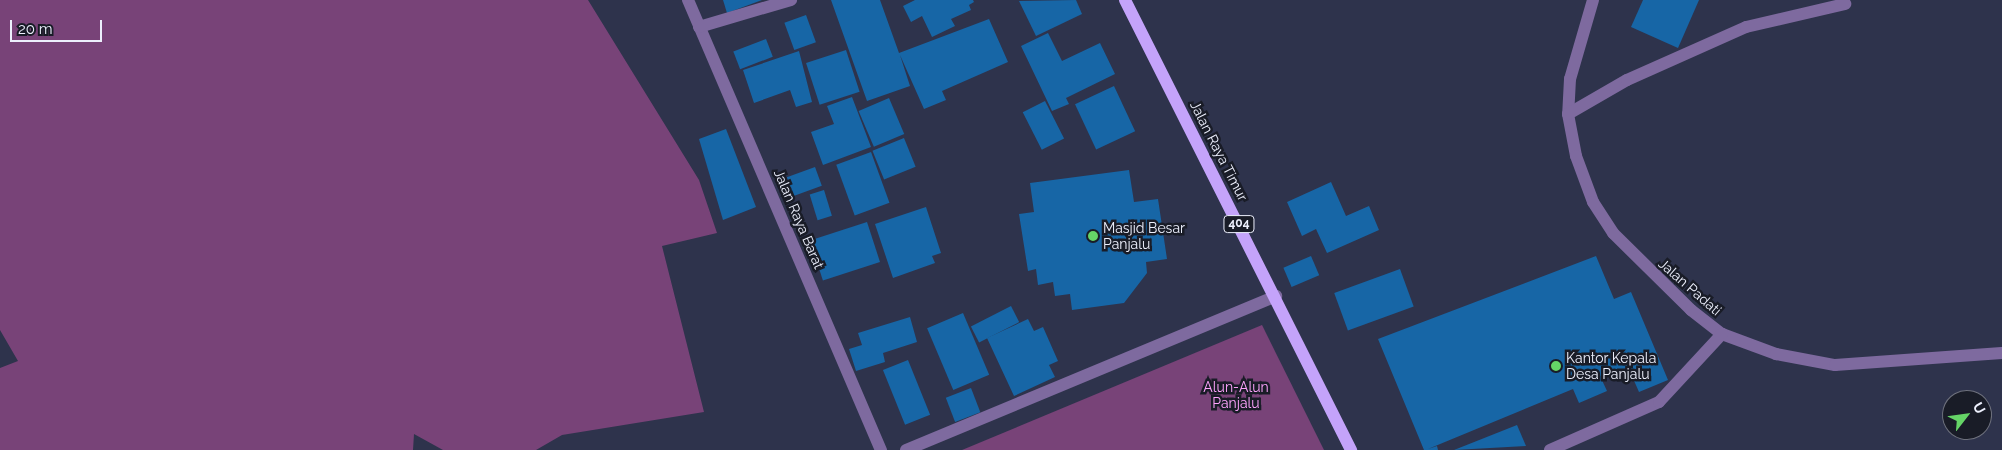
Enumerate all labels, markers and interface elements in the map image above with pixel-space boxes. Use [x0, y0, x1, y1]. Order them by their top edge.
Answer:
scale bar [12, 10, 105, 42]
text: 20 m [18, 20, 53, 38]
street label: Jalan Raya Timur [1187, 98, 1251, 204]
street label: Jalan Raya Barat [770, 167, 828, 271]
road number: 404 [1223, 214, 1255, 233]
place label: Masjid Besar Panjalu [1103, 220, 1185, 252]
marker: Masjid Besar Panjalu [1087, 230, 1099, 242]
street label: Jalan Padati [1655, 255, 1725, 319]
place label: Kantor Kepala Desa Panjalu [1566, 350, 1657, 382]
marker: Kantor Kepala Desa Panjalu [1550, 360, 1562, 372]
park label: Alun-Alun Panjalu [1203, 379, 1269, 412]
north arrow [1942, 390, 1992, 440]
text: U [1970, 399, 1989, 417]

